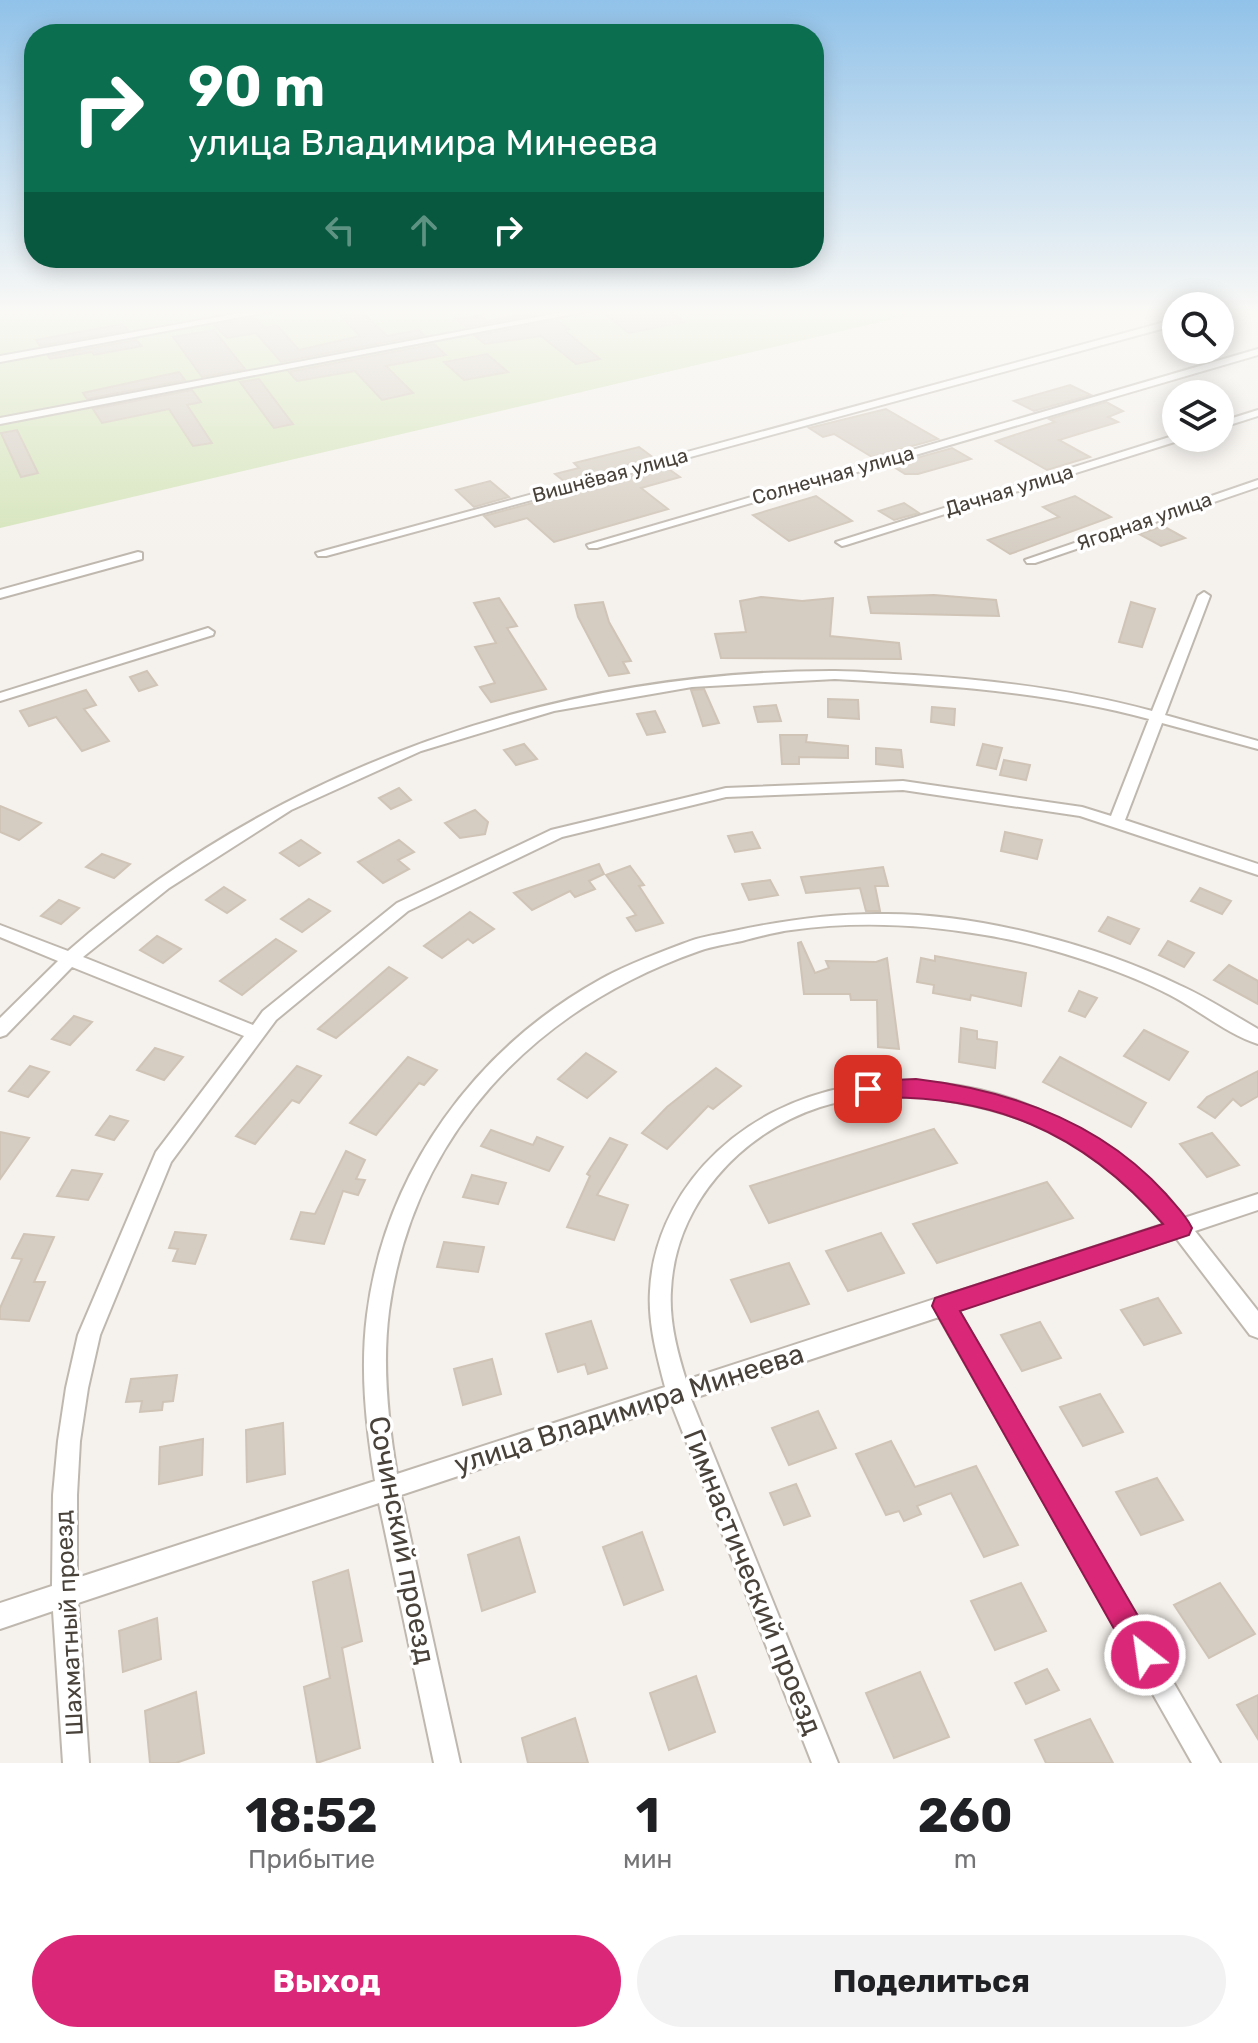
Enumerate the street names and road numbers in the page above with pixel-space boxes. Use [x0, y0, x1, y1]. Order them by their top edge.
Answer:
street label: Солнечная улица [749, 440, 917, 510]
street label: Вишнёвая улица [529, 443, 691, 507]
street label: Дачная улица [942, 459, 1076, 521]
street label: Ягодная улица [1073, 487, 1215, 555]
street label: улица Владимира Минеева [450, 1337, 808, 1481]
street label: Сочинский проезд [362, 1413, 442, 1667]
street label: Гимнастический проезд [677, 1424, 829, 1740]
street label: Шахматный проезд [49, 1510, 89, 1736]

